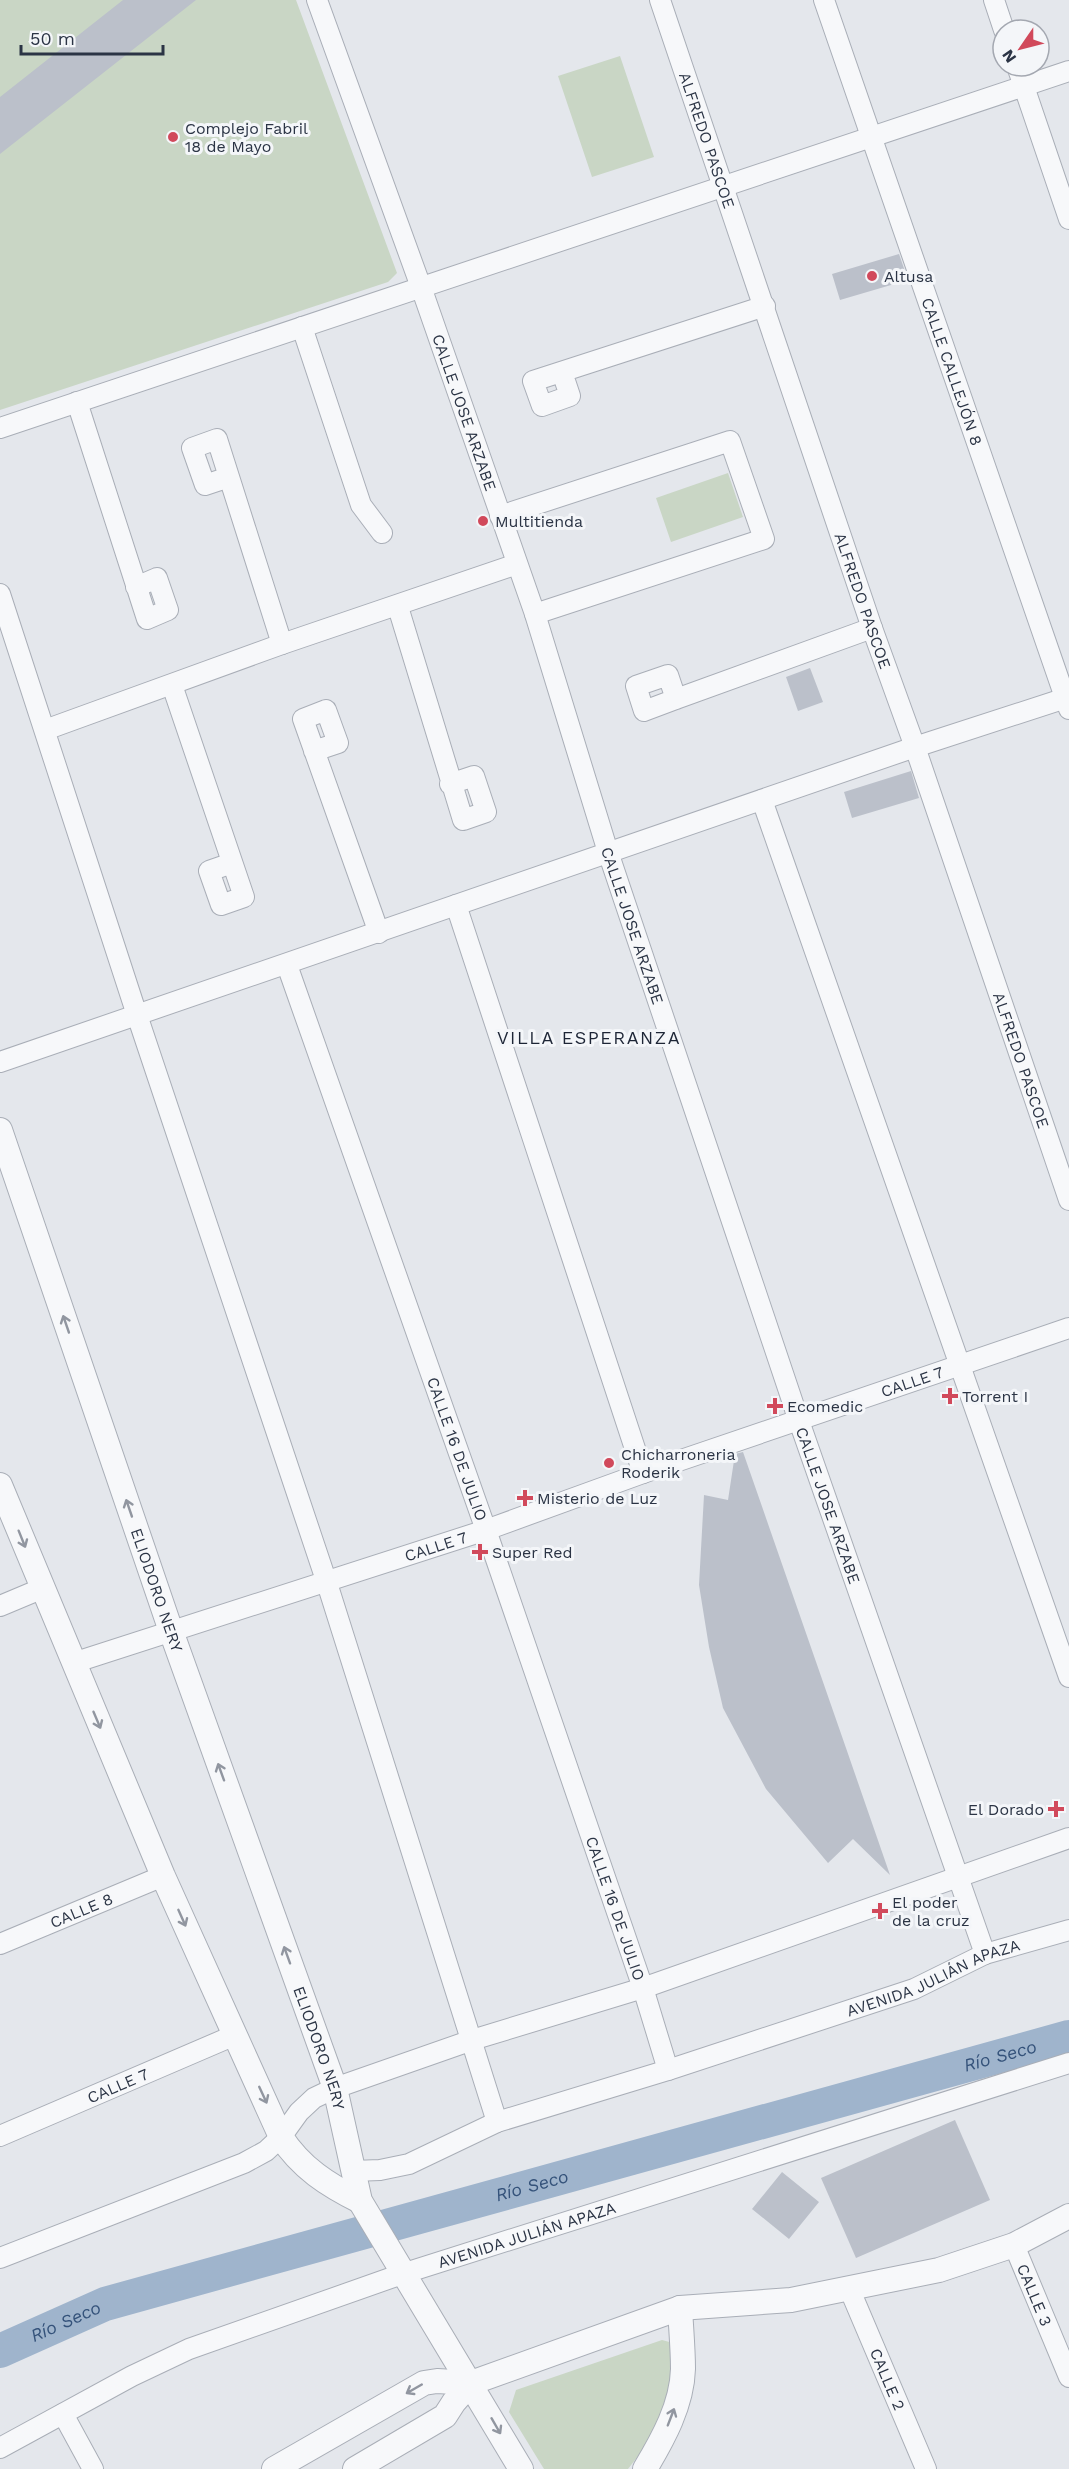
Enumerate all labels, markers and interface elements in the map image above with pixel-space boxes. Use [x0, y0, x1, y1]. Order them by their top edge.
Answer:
scale bar [21, 18, 164, 56]
north arrow [991, 18, 1051, 78]
text: 50 m [30, 28, 75, 49]
text: N [998, 46, 1020, 67]
street label: ALFREDO PASCOE [675, 70, 739, 211]
place label: Complejo Fabril 18 de Mayo [185, 119, 308, 156]
marker: Complejo Fabril 18 de Mayo [166, 130, 180, 144]
place label: Altusa [884, 267, 933, 286]
marker: Altusa [865, 269, 879, 283]
street label: CALLE CALLEJÓN 8 [918, 295, 986, 448]
street label: CALLE JOSE ARZABE [428, 332, 500, 493]
place label: Multitienda [495, 512, 583, 531]
marker: Multitienda [476, 514, 490, 528]
street label: ALFREDO PASCOE [830, 530, 895, 671]
street label: CALLE JOSE ARZABE [597, 844, 667, 1007]
street label: ALFREDO PASCOE [989, 990, 1053, 1131]
district label: VILLA ESPERANZA [497, 1027, 681, 1048]
one-way arrow [60, 1315, 71, 1334]
street label: CALLE 7 [878, 1363, 946, 1401]
street label: CALLE 16 DE JULIO [423, 1375, 491, 1523]
place label: Torrent I [962, 1387, 1028, 1406]
marker: Torrent I [943, 1389, 957, 1403]
place label: Ecomedic [787, 1397, 863, 1416]
marker: Ecomedic [768, 1399, 782, 1413]
street label: CALLE JOSE ARZABE [792, 1425, 864, 1586]
place label: Chicharroneria Roderik [621, 1445, 735, 1482]
marker: Chicharroneria Roderik [602, 1456, 616, 1470]
place label: Misterio de Luz [537, 1489, 658, 1508]
marker: Misterio de Luz [518, 1491, 532, 1505]
one-way arrow [122, 1499, 133, 1518]
street label: ELIODORO NERY [127, 1526, 187, 1654]
street label: CALLE 7 [402, 1528, 470, 1566]
one-way arrow [17, 1530, 28, 1548]
place label: Super Red [492, 1543, 573, 1562]
marker: Super Red [473, 1545, 487, 1559]
one-way arrow [91, 1710, 103, 1728]
one-way arrow [214, 1763, 225, 1781]
place label: El Dorado [968, 1800, 1044, 1819]
marker: El Dorado [1049, 1802, 1063, 1816]
street label: CALLE 16 DE JULIO [582, 1834, 649, 1983]
street label: CALLE 8 [47, 1889, 116, 1932]
place label: El poder de la cruz [892, 1893, 970, 1930]
marker: El poder de la cruz [873, 1904, 887, 1918]
one-way arrow [177, 1908, 188, 1927]
street label: AVENIDA JULIÁN APAZA [844, 1935, 1023, 2021]
one-way arrow [281, 1946, 292, 1965]
street label: ELIODORO NERY [289, 1984, 348, 2111]
water label: Río Seco [961, 2035, 1039, 2076]
street label: CALLE 7 [84, 2064, 151, 2107]
one-way arrow [257, 2086, 269, 2104]
water label: Río Seco [493, 2165, 571, 2205]
street label: AVENIDA JULIÁN APAZA [436, 2198, 619, 2272]
street label: CALLE 3 [1013, 2261, 1056, 2329]
water label: Río Seco [27, 2296, 104, 2346]
street label: CALLE 2 [866, 2345, 909, 2413]
one-way arrow [406, 2383, 423, 2395]
one-way arrow [667, 2408, 678, 2427]
one-way arrow [490, 2417, 502, 2434]

